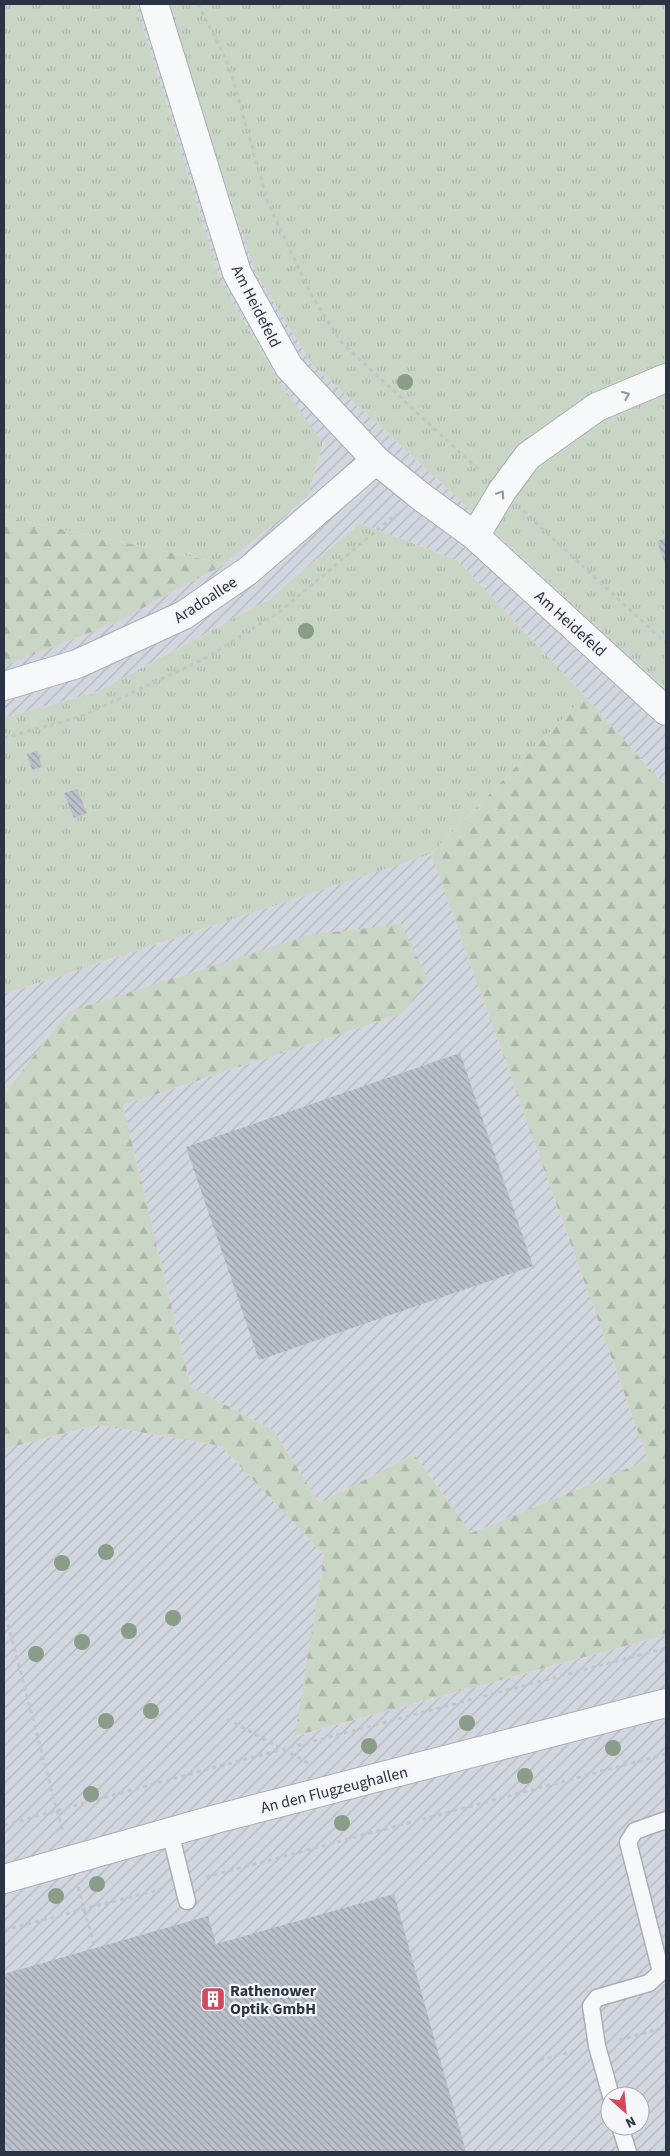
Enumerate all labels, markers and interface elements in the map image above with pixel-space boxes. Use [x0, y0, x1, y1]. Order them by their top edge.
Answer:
street label: Am Heidefeld [226, 262, 286, 351]
one-way arrow [621, 391, 630, 402]
one-way arrow [494, 490, 504, 499]
street label: Aradoallee [170, 571, 242, 628]
street label: Am Heidefeld [530, 586, 611, 662]
street label: An den Flugzeughallen [258, 1761, 410, 1819]
place label: Rathenower Optik GmbH [230, 1980, 317, 2020]
building icon: Rathenower Optik GmbH [200, 1986, 226, 2012]
north arrow [600, 2086, 650, 2136]
text: N [622, 2111, 639, 2133]

